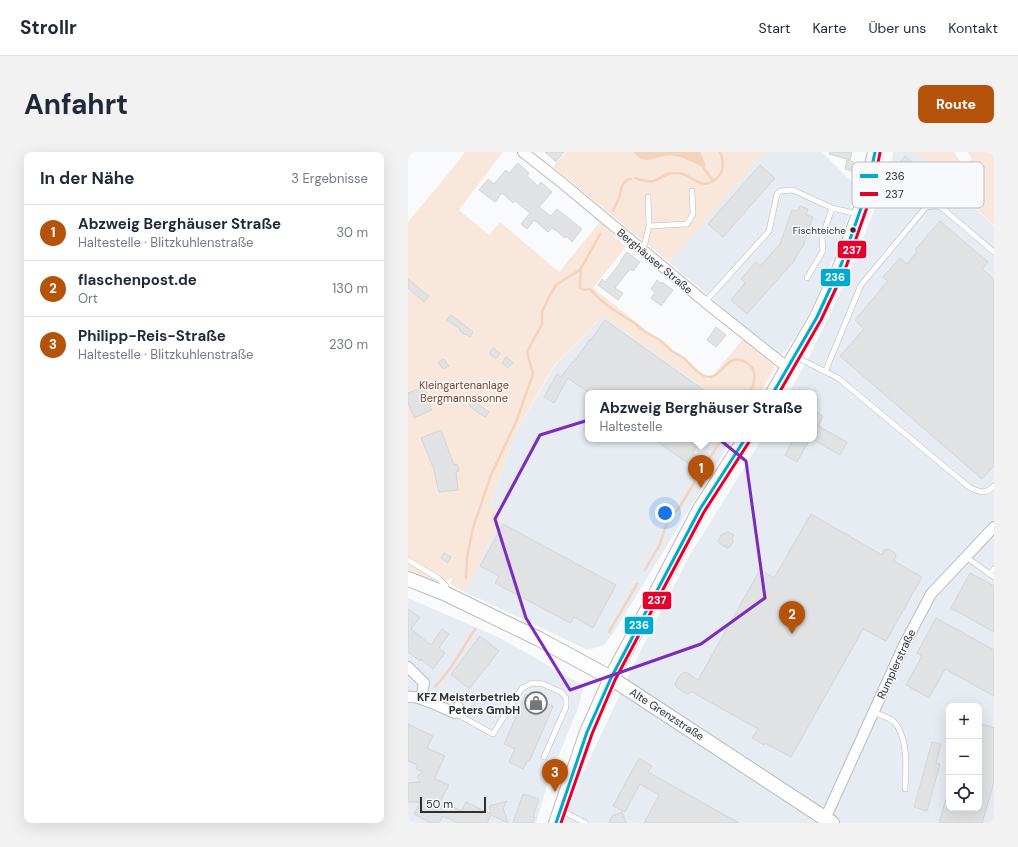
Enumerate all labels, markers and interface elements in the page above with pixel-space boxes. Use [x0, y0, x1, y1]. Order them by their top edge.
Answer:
text: Strollr [20, 15, 77, 40]
text: Start [759, 19, 790, 37]
text: Karte [812, 19, 846, 37]
text: Über uns [868, 19, 926, 37]
text: Kontakt [948, 19, 998, 37]
button: Route [918, 85, 994, 123]
text: Anfahrt [24, 86, 128, 123]
legend [852, 162, 984, 208]
text: In der Nähe [40, 167, 135, 189]
text: 236 [885, 169, 905, 183]
text: 3 Ergebnisse [291, 170, 368, 187]
text: 237 [885, 187, 904, 201]
text: Abzweig Berghäuser Straße [78, 214, 281, 234]
text: 1 [51, 224, 55, 241]
text: 30 m [336, 224, 368, 241]
place label: Fischteiche [793, 224, 846, 237]
street label: Berghäuser Straße [614, 225, 696, 297]
marker: Fischteiche [848, 225, 858, 235]
text: Haltestelle · Blitzkuhlenstraße [78, 234, 253, 251]
line badge: 237 [837, 240, 867, 259]
text: 237 [843, 243, 861, 257]
line badge: 236 [820, 268, 851, 287]
text: flaschenpost.de [78, 270, 197, 290]
text: 236 [825, 270, 845, 284]
text: 2 [49, 280, 57, 297]
text: 130 m [332, 280, 368, 297]
text: Ort [78, 290, 98, 307]
text: Philipp-Reis-Straße [78, 326, 226, 346]
text: 3 [49, 336, 57, 353]
text: 230 m [329, 336, 368, 353]
text: Haltestelle · Blitzkuhlenstraße [78, 346, 253, 363]
park label: Kleingartenanlage Bergmannssonne [419, 378, 509, 405]
popup [585, 390, 817, 442]
text: Abzweig Berghäuser Straße [599, 398, 803, 418]
text: Haltestelle [599, 418, 662, 435]
pin: 1 [688, 455, 714, 488]
your location [655, 503, 675, 523]
line badge: 237 [642, 591, 672, 610]
text: 237 [648, 593, 666, 607]
pin: 2 [779, 601, 805, 634]
line badge: 236 [624, 616, 654, 635]
text: 236 [629, 618, 649, 632]
street label: Rumplerstraße [874, 627, 918, 701]
street label: Alte Grenzstraße [627, 685, 707, 743]
place label: KFZ Meisterbetrieb Peters GmbH [417, 690, 520, 717]
shop icon: KFZ Meisterbetrieb Peters GmbH [523, 690, 549, 716]
map controls [946, 703, 982, 811]
button: + [946, 703, 982, 739]
button: − [946, 739, 982, 775]
pin: 3 [542, 759, 568, 792]
button: locate [946, 775, 982, 811]
scale bar [420, 795, 486, 814]
text: 50 m [426, 797, 453, 811]

